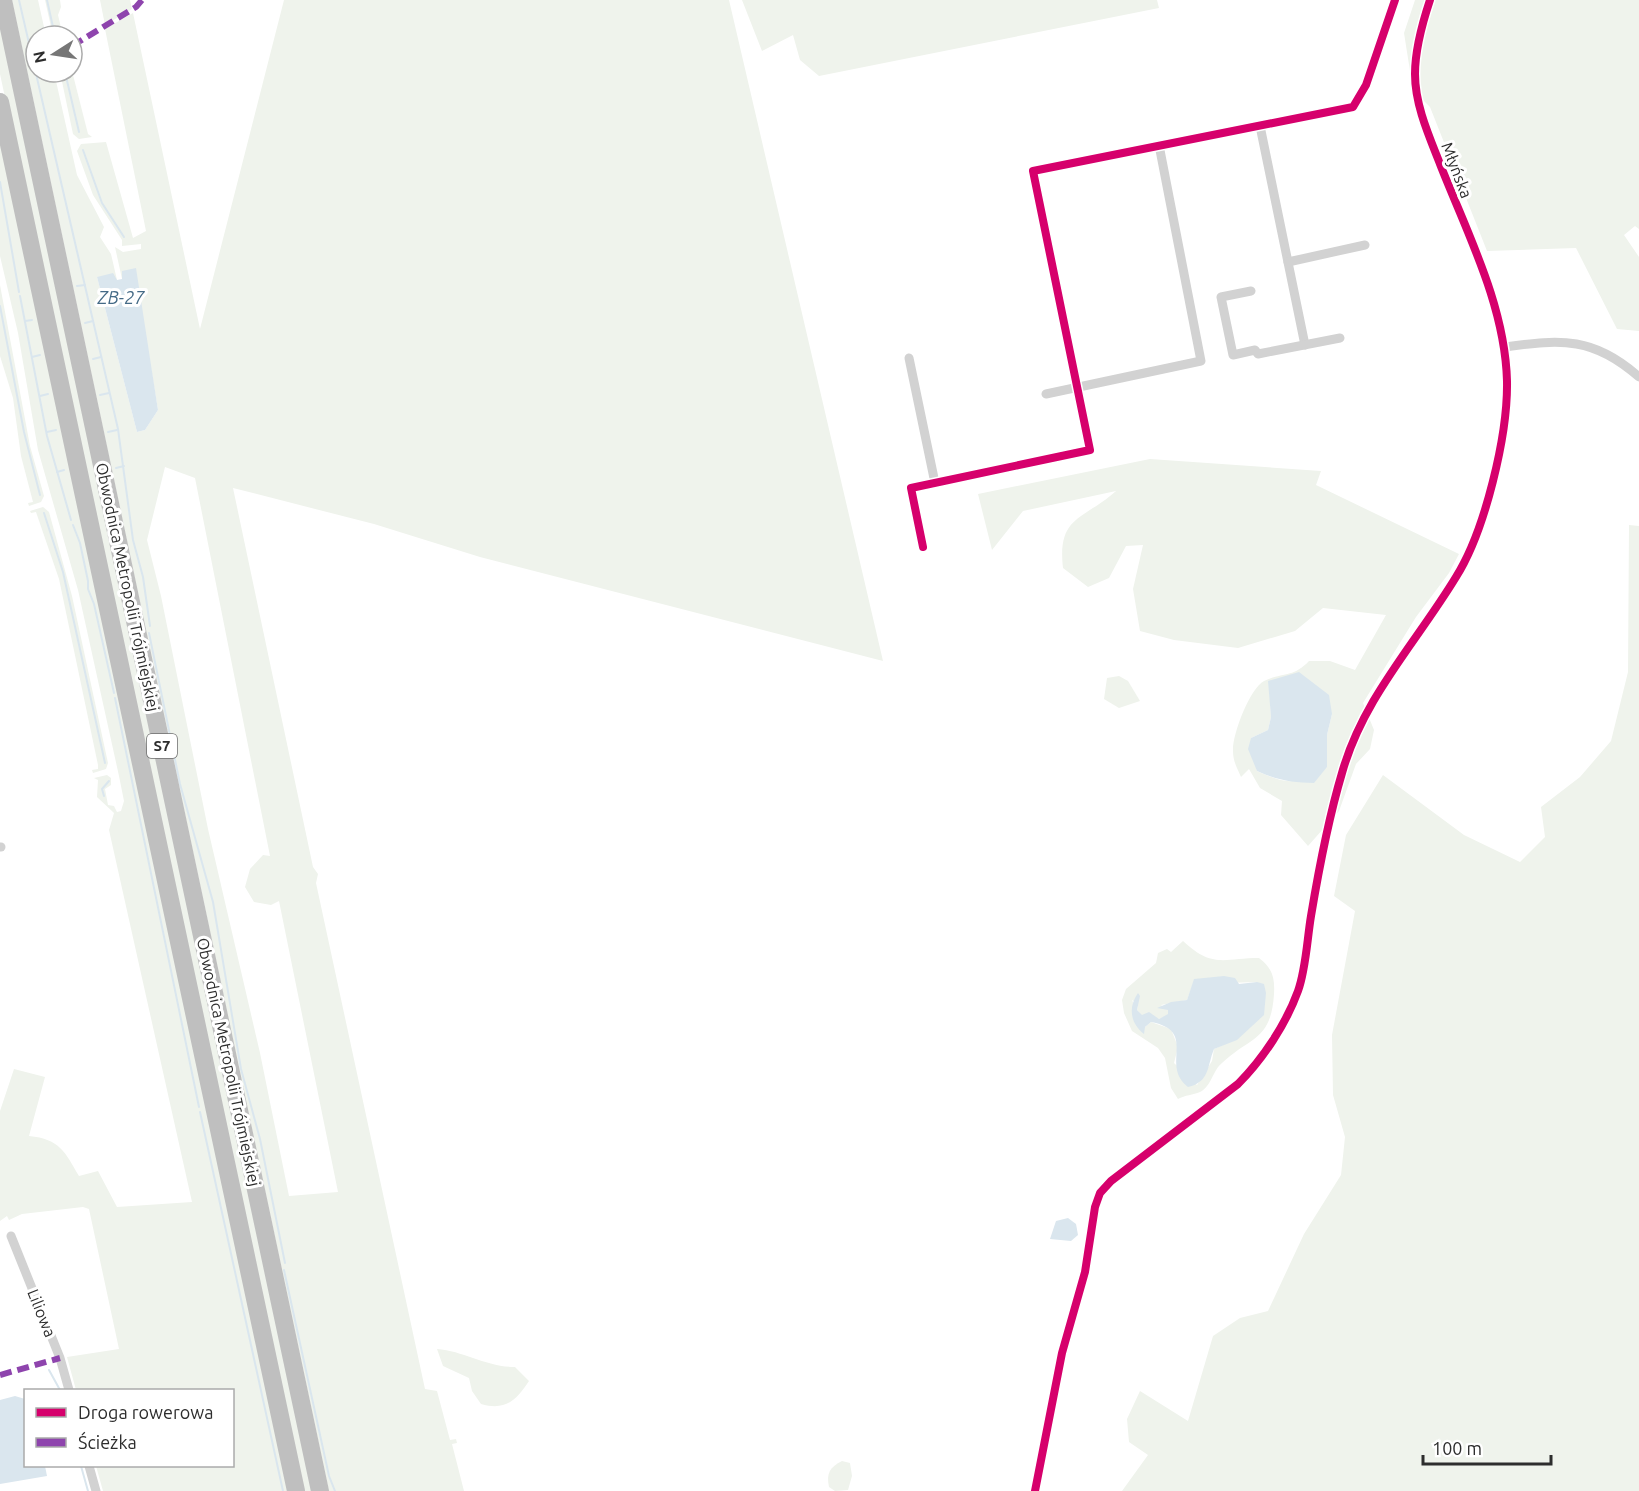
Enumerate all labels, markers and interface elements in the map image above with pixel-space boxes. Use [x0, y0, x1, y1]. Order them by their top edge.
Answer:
north arrow [24, 24, 84, 84]
text: N [29, 49, 49, 65]
street label: Młyńska [1438, 140, 1476, 200]
water label: ZB-27 [97, 287, 145, 307]
street label: Obwodnica Metropolii Trójmiejskiej [93, 461, 163, 713]
road number: S7 [147, 734, 177, 758]
street label: Obwodnica Metropolii Trójmiejskiej [194, 936, 264, 1188]
street label: Liliowa [24, 1286, 60, 1340]
legend [24, 1389, 234, 1467]
text: Droga rowerowa [78, 1402, 214, 1422]
scale bar [1423, 1428, 1550, 1466]
text: Ścieżka [78, 1431, 137, 1452]
text: 100 m [1432, 1438, 1482, 1458]

